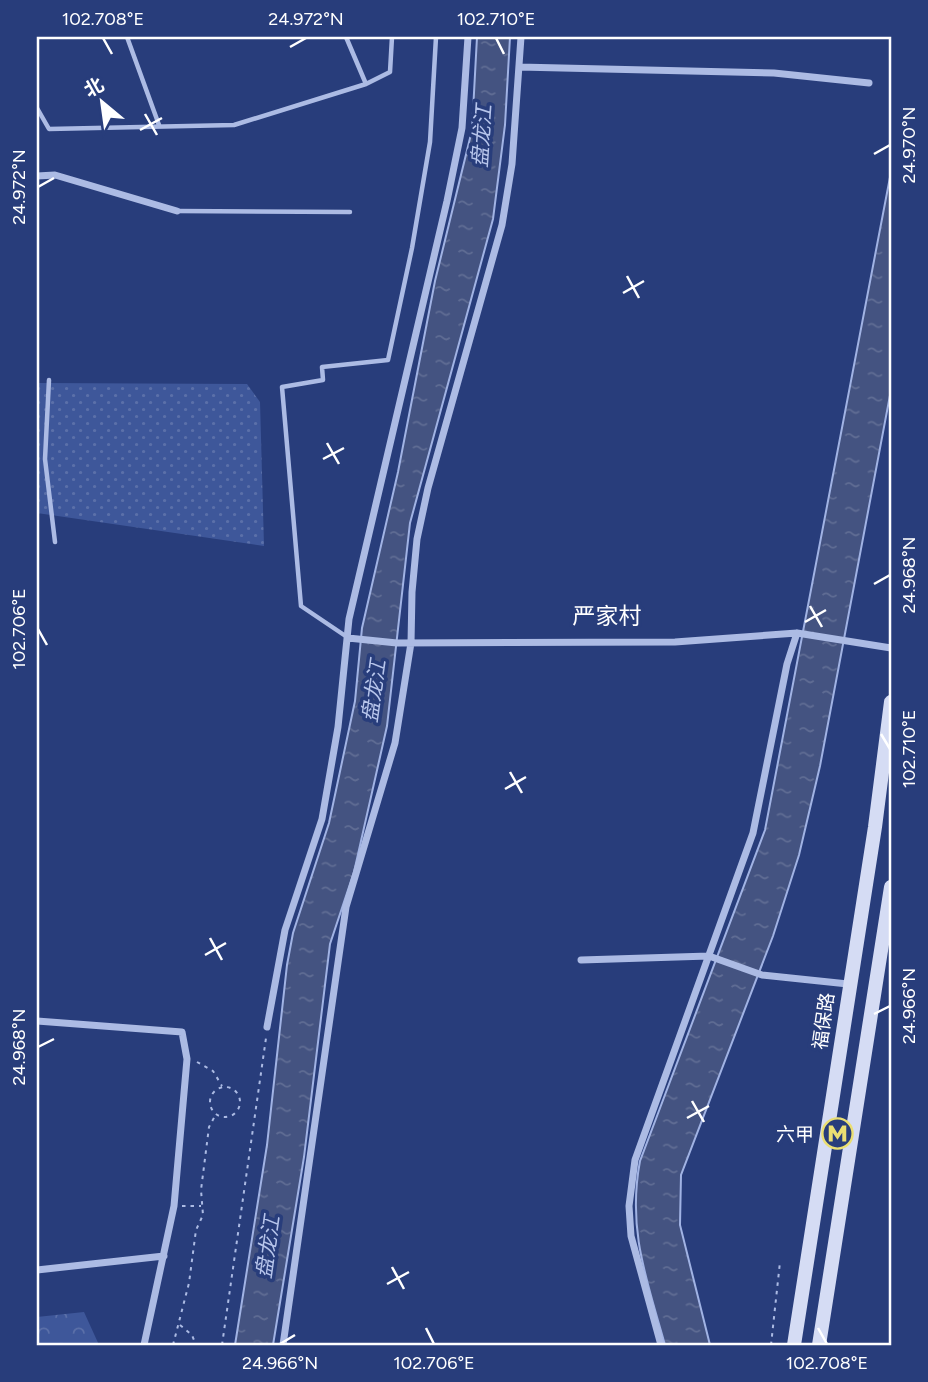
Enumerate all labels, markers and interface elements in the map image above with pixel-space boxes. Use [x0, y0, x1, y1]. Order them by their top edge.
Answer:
text: 102.708°E [62, 8, 144, 30]
text: 24.972°N [268, 8, 344, 30]
text: 102.710°E [457, 8, 535, 30]
north arrow [66, 66, 136, 136]
text: 北 [80, 73, 108, 102]
water label: 盘龙江 [467, 102, 496, 168]
text: 24.970°N [898, 107, 920, 183]
text: 24.972°N [8, 149, 30, 225]
text: 24.968°N [898, 537, 920, 614]
text: 102.706°E [8, 588, 30, 670]
district label: 严家村 [573, 602, 642, 630]
water label: 盘龙江 [357, 656, 391, 724]
text: 102.710°E [898, 710, 920, 788]
text: 24.966°N [898, 968, 920, 1044]
street label: 福保路 [808, 991, 839, 1051]
text: 24.968°N [8, 1009, 30, 1086]
metro station icon: 六甲 [820, 1117, 854, 1151]
place label: 六甲 [776, 1123, 814, 1146]
water label: 盘龙江 [251, 1212, 285, 1280]
text: 24.966°N [242, 1352, 318, 1374]
text: 102.706°E [393, 1352, 475, 1374]
text: 102.708°E [786, 1352, 868, 1374]

